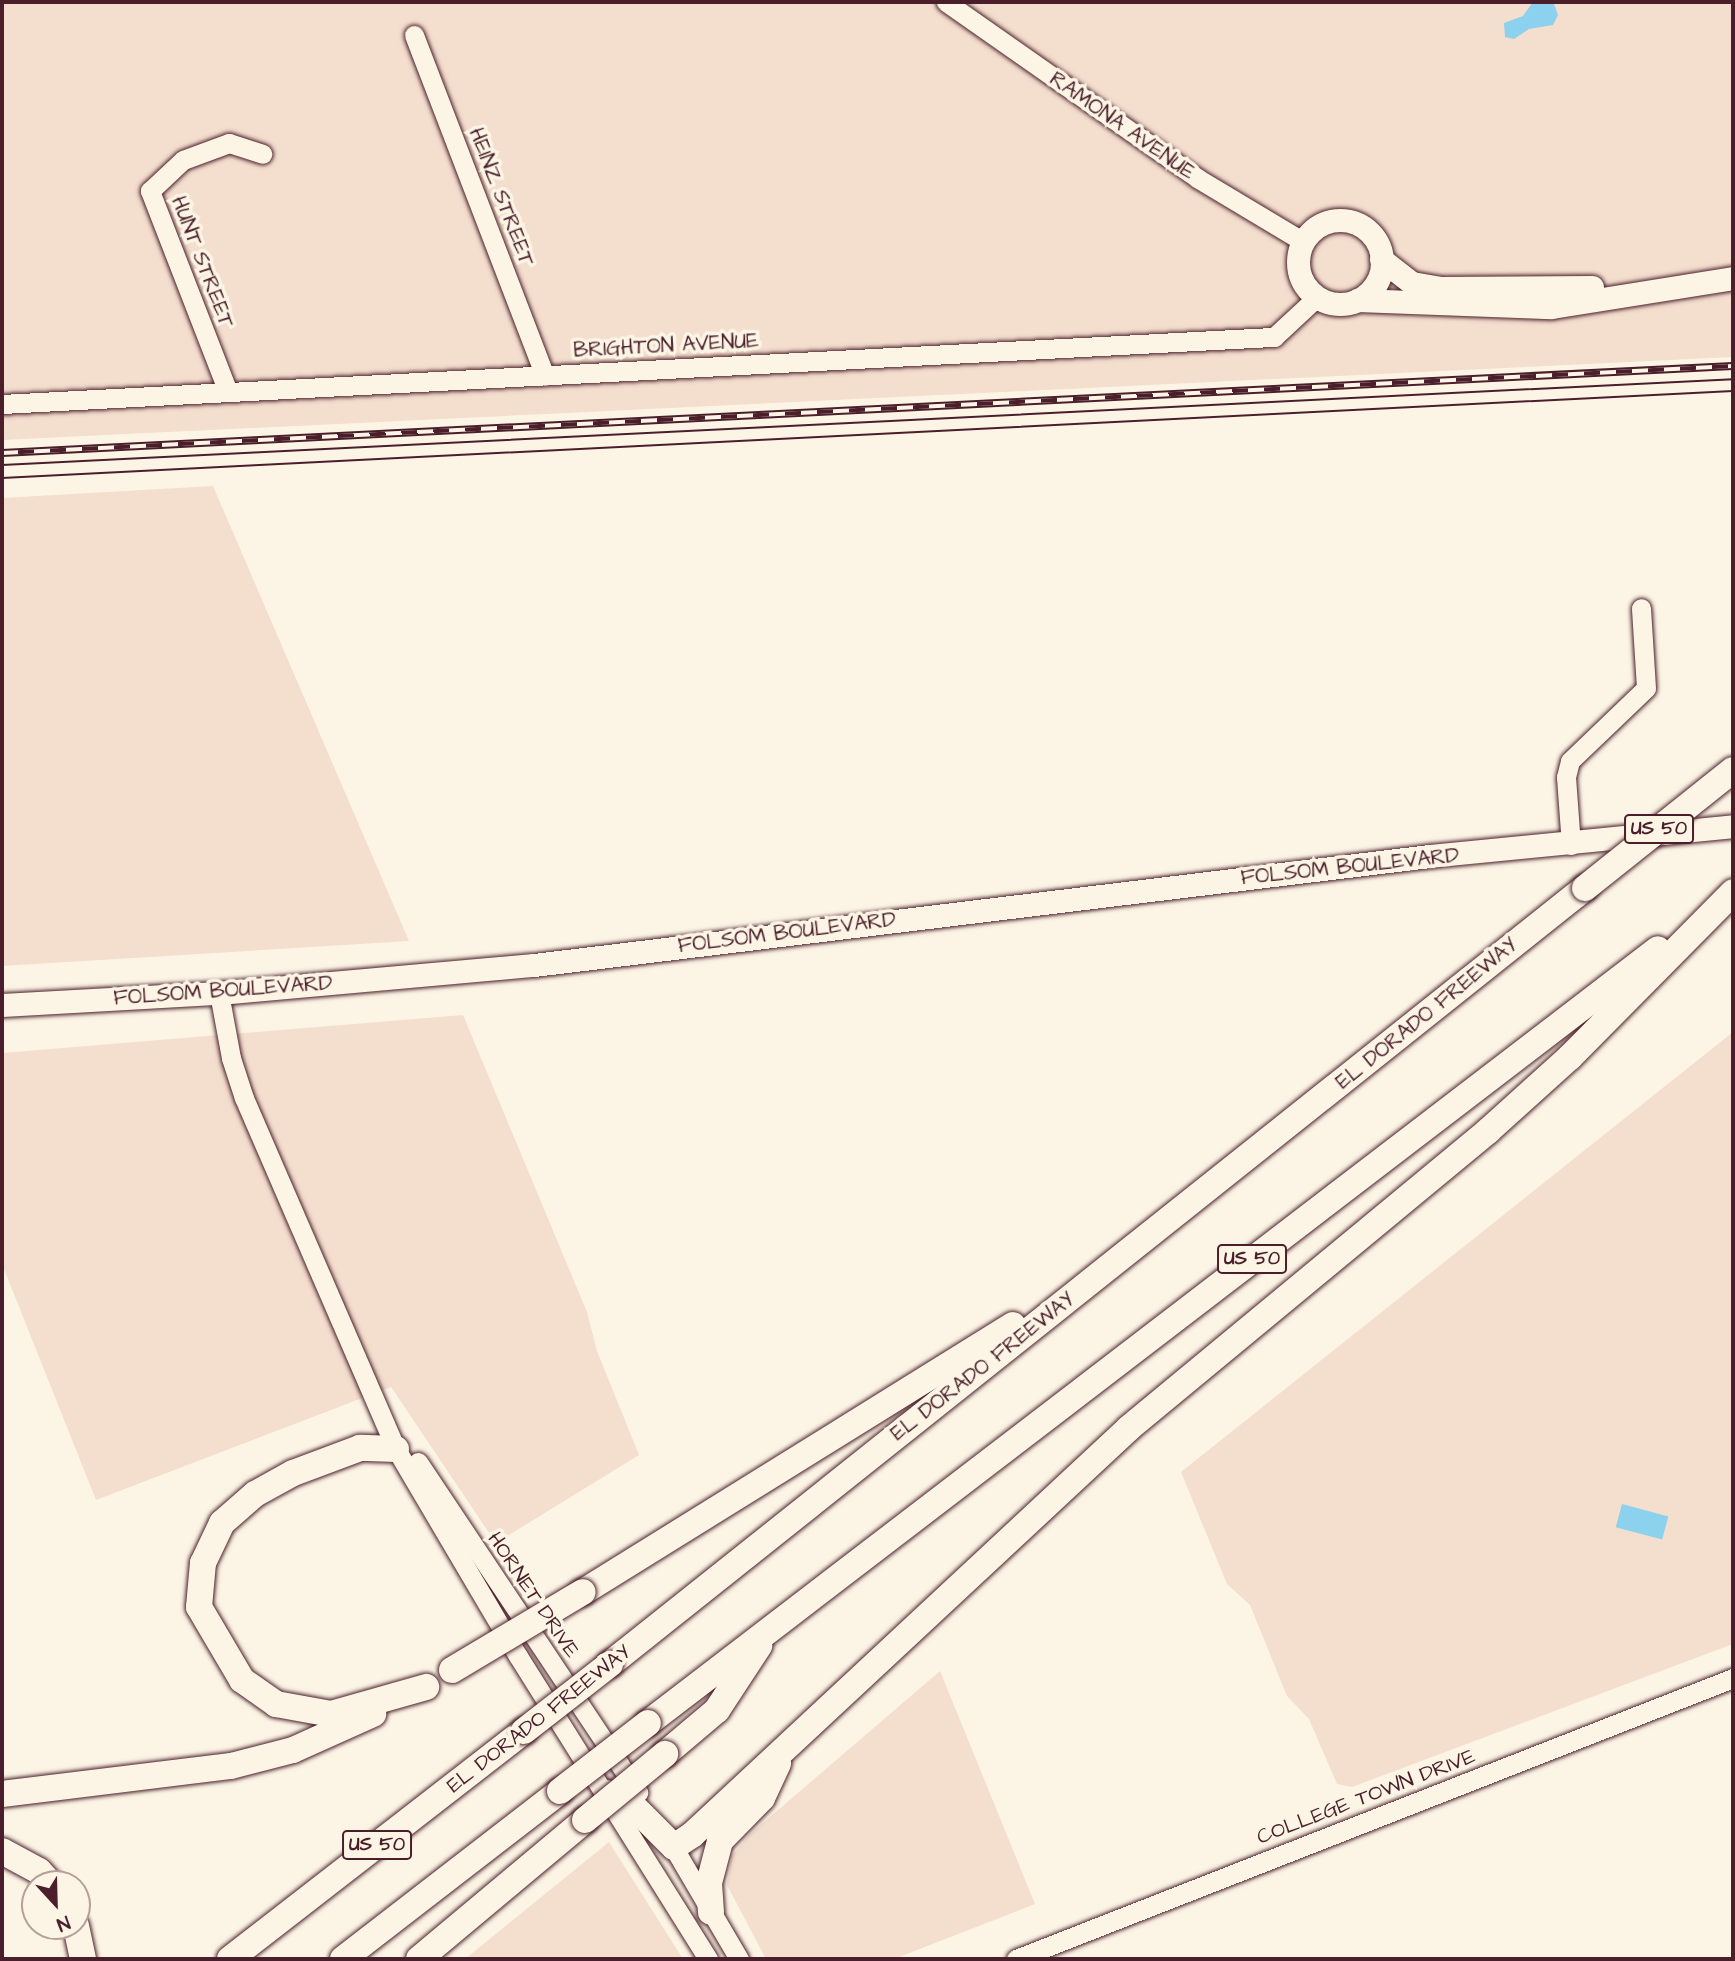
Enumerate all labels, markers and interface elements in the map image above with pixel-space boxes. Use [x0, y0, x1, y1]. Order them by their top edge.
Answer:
street label: RAMONA AVENUE [1045, 67, 1199, 185]
street label: HEINZ STREET [463, 124, 539, 270]
street label: HUNT STREET [165, 193, 239, 331]
street label: BRIGHTON AVENUE [573, 329, 759, 363]
road number: US 50 [1624, 814, 1694, 844]
street label: FOLSOM BOULEVARD [1240, 843, 1460, 891]
street label: FOLSOM BOULEVARD [677, 907, 897, 959]
street label: EL DORADO FREEWAY [1331, 933, 1523, 1095]
street label: FOLSOM BOULEVARD [113, 971, 333, 1011]
road number: US 50 [1217, 1244, 1287, 1274]
street label: EL DORADO FREEWAY [886, 1287, 1080, 1447]
street label: HORNET DRIVE [482, 1527, 584, 1663]
street label: EL DORADO FREEWAY [442, 1639, 636, 1799]
street label: COLLEGE TOWN DRIVE [1253, 1744, 1479, 1850]
road number: US 50 [342, 1829, 412, 1860]
north arrow [21, 1870, 91, 1940]
text: N [53, 1908, 74, 1938]

